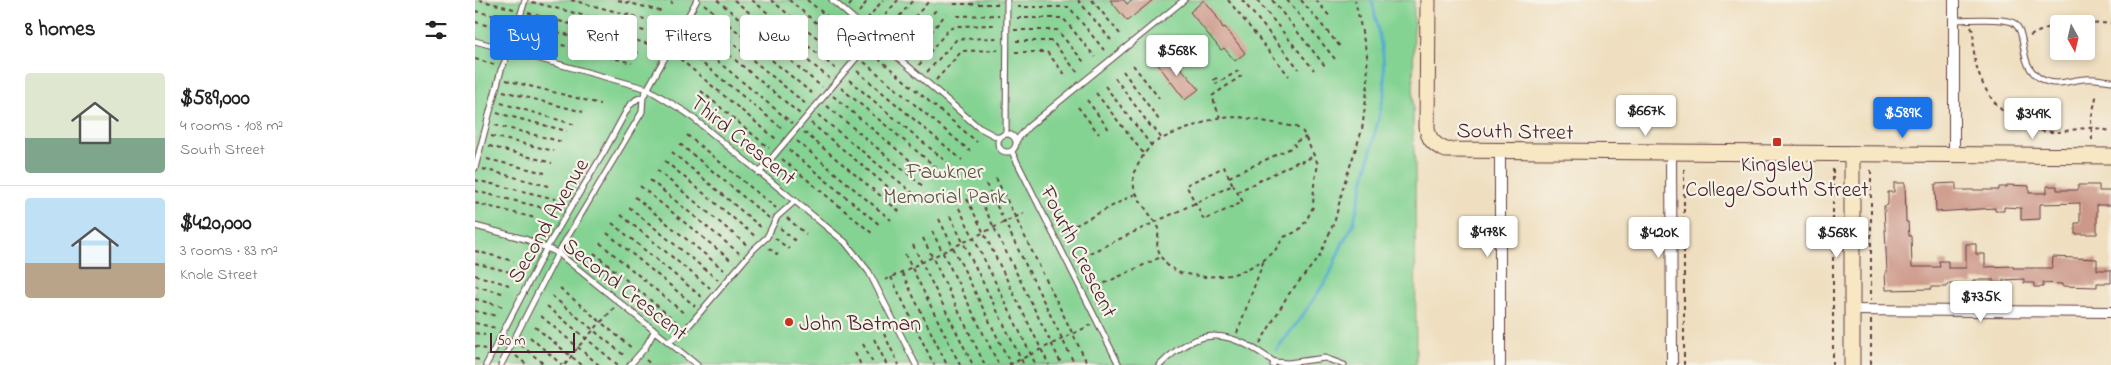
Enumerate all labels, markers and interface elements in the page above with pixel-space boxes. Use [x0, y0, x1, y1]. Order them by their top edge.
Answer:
text: 8 homes [25, 15, 95, 45]
chip: Buy [490, 15, 558, 60]
chip: Rent [568, 15, 637, 60]
chip: Filters [647, 15, 730, 60]
chip: New [740, 15, 808, 60]
chip: Apartment [818, 15, 933, 60]
north arrow [2050, 15, 2095, 60]
map controls [2050, 15, 2095, 60]
icon: filters [422, 16, 450, 44]
pin: $568K [1142, 34, 1212, 77]
text: $568K [1157, 39, 1197, 63]
text: $589,000 [180, 84, 250, 114]
street label: Third Crescent [682, 88, 803, 195]
icon: home [65, 93, 125, 153]
pin: $667K [1611, 94, 1681, 137]
pin: $589K [1868, 96, 1938, 139]
pin: $349K [1998, 98, 2068, 140]
text: $667K [1627, 99, 1665, 123]
text: $589K [1884, 101, 1922, 125]
text: $349K [2015, 102, 2051, 126]
text: 4 rooms · 108 m² [180, 114, 283, 138]
street label: South Street [1456, 116, 1574, 150]
marker: Kingsley College/South Street [1771, 136, 1783, 148]
text: South Street [180, 138, 265, 162]
place label: Kingsley College/South Street [1685, 150, 1869, 208]
street label: Second Avenue [501, 153, 598, 290]
park label: Fawkner Memorial Park [883, 157, 1007, 214]
street label: Fourth Crescent [1030, 180, 1125, 324]
text: $420,000 [180, 209, 252, 239]
pin: $478K [1453, 216, 1523, 258]
pin: $420K [1624, 216, 1694, 259]
pin: $568K [1802, 216, 1872, 259]
icon: home [65, 218, 125, 278]
text: $478K [1470, 220, 1506, 244]
text: $420K [1640, 221, 1678, 245]
text: $568K [1817, 221, 1857, 245]
street label: Second Crescent [555, 231, 694, 350]
text: 3 rooms · 83 m² [180, 239, 278, 263]
text: Knole Street [180, 263, 258, 287]
pin: $735K [1946, 280, 2016, 323]
text: $735K [1961, 285, 2001, 309]
place label: John Batman [799, 309, 921, 341]
marker: John Batman [783, 316, 795, 328]
scale bar [490, 330, 575, 353]
text: 50 m [497, 331, 525, 352]

